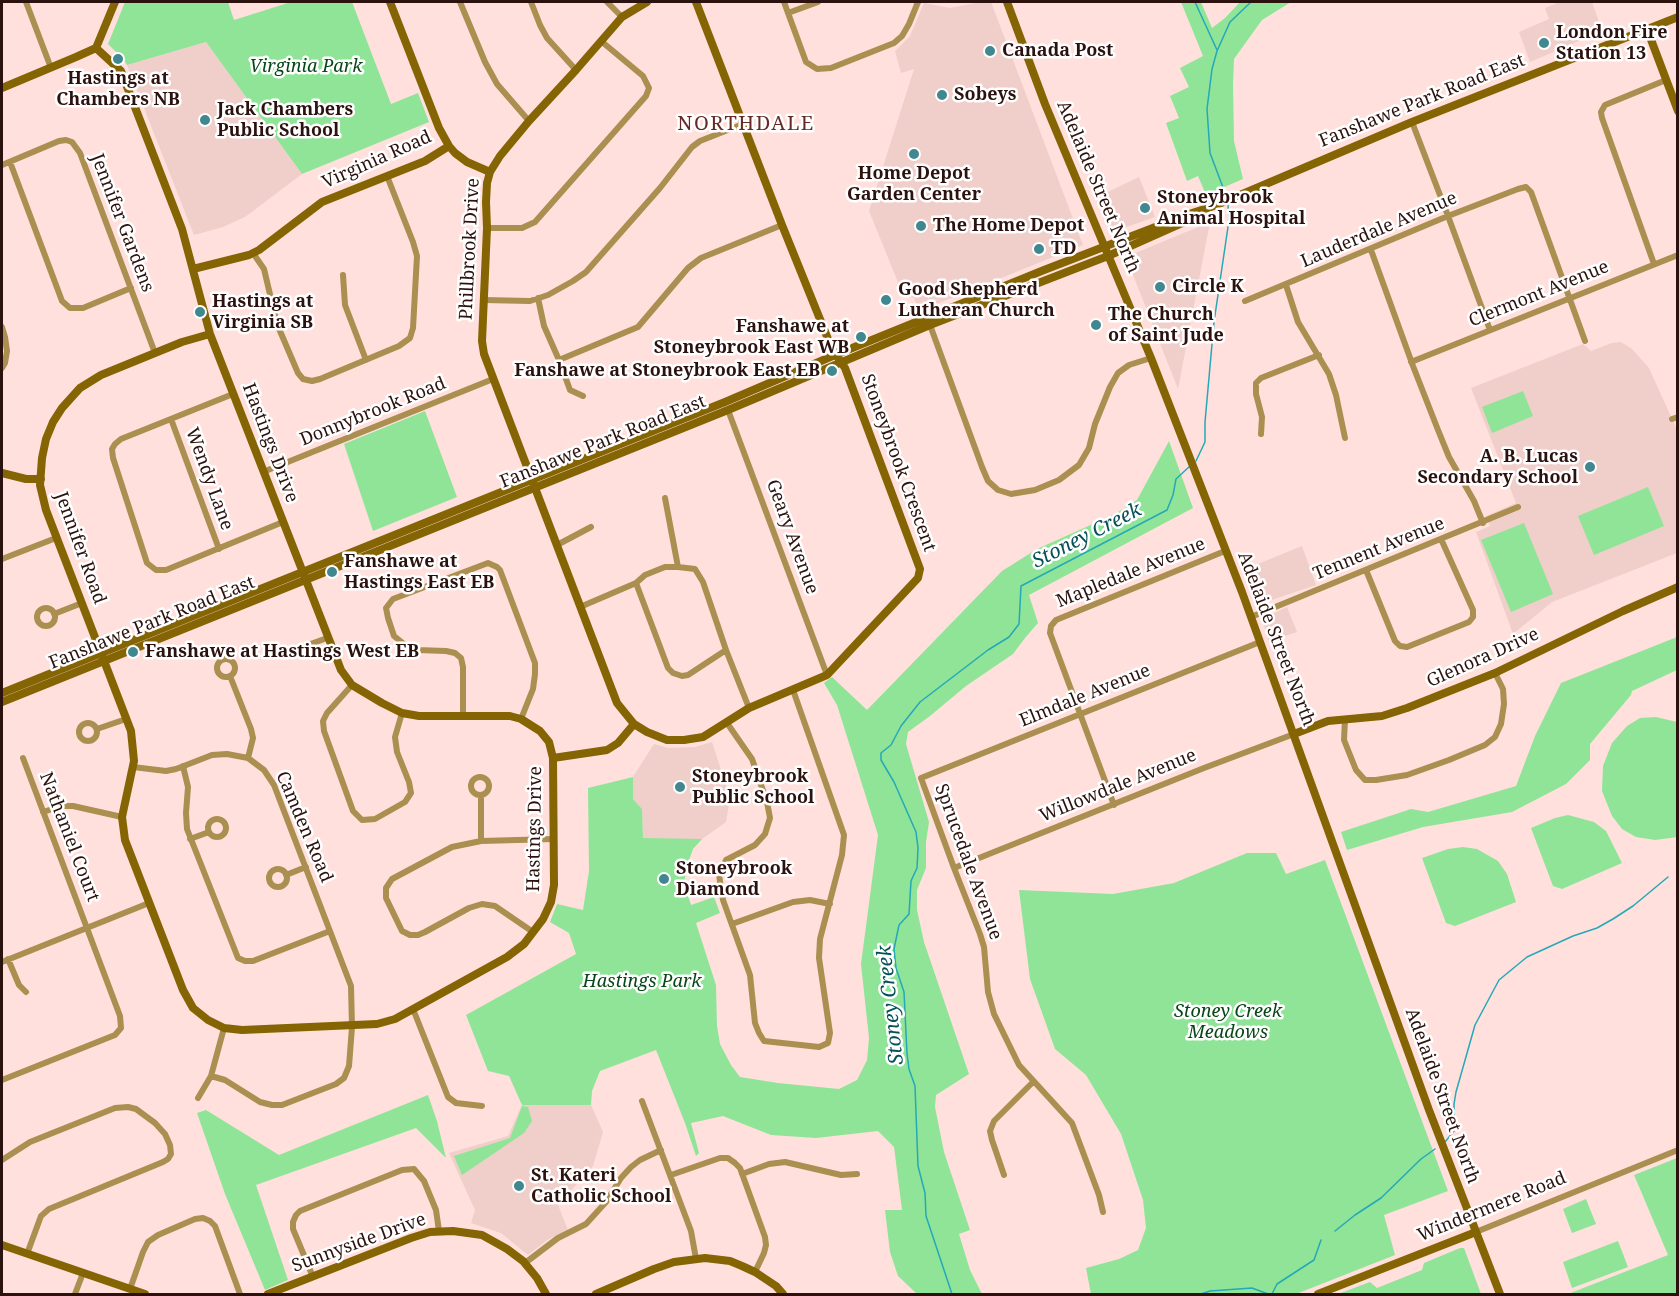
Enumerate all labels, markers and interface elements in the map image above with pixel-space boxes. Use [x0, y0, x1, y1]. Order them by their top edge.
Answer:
place label: London Fire Station 13 [1556, 22, 1667, 64]
marker: London Fire Station 13 [1537, 36, 1551, 50]
place label: Canada Post [1002, 40, 1113, 62]
marker: Canada Post [983, 44, 997, 58]
street label: Fanshawe Park Road East [1316, 50, 1528, 152]
marker: Hastings at Chambers NB [111, 52, 125, 66]
park label: Virginia Park [250, 56, 362, 78]
place label: Hastings at Chambers NB [56, 68, 180, 110]
place label: Sobeys [954, 84, 1017, 106]
marker: Sobeys [935, 88, 949, 102]
street label: Adelaide Street North [1052, 98, 1144, 276]
place label: Jack Chambers Public School [217, 99, 353, 142]
district label: NORTHDALE [677, 112, 815, 136]
marker: Jack Chambers Public School [198, 113, 212, 127]
street label: Virginia Road [319, 126, 435, 194]
marker: Home Depot Garden Center [907, 147, 921, 161]
street label: Jennifer Gardens [86, 151, 158, 295]
place label: Home Depot Garden Center [847, 163, 981, 206]
street label: Phillbrook Drive [455, 177, 485, 321]
place label: Stoneybrook Animal Hospital [1157, 187, 1305, 230]
street label: Lauderdale Avenue [1298, 187, 1460, 273]
marker: Stoneybrook Animal Hospital [1138, 201, 1152, 215]
place label: The Home Depot [933, 215, 1084, 237]
marker: The Home Depot [914, 219, 928, 233]
place label: TD [1051, 238, 1077, 260]
marker: TD [1032, 242, 1046, 256]
street label: Clermont Avenue [1466, 256, 1612, 332]
place label: Circle K [1172, 276, 1244, 298]
place label: Good Shepherd Lutheran Church [898, 279, 1055, 322]
marker: Circle K [1153, 280, 1167, 294]
place label: Hastings at Virginia SB [212, 291, 313, 334]
marker: Good Shepherd Lutheran Church [879, 293, 893, 307]
place label: The Church of Saint Jude [1108, 304, 1224, 346]
marker: Hastings at Virginia SB [193, 305, 207, 319]
place label: Fanshawe at Stoneybrook East WB [654, 316, 849, 358]
marker: The Church of Saint Jude [1089, 318, 1103, 332]
marker: Fanshawe at Stoneybrook East WB [854, 330, 868, 344]
place label: Fanshawe at Stoneybrook East EB [514, 360, 820, 382]
marker: Fanshawe at Stoneybrook East EB [825, 364, 839, 378]
street label: Stoneybrook Crescent [856, 371, 940, 555]
street label: Donnybrook Road [297, 373, 449, 451]
street label: Hastings Drive [237, 380, 303, 506]
street label: Fanshawe Park Road East [497, 391, 709, 493]
street label: Wendy Lane [180, 425, 238, 533]
place label: A. B. Lucas Secondary School [1417, 446, 1578, 488]
marker: A. B. Lucas Secondary School [1583, 460, 1597, 474]
street label: Geary Avenue [761, 477, 823, 597]
street label: Jennifer Road [50, 489, 110, 607]
water label: Stoney Creek [1028, 498, 1146, 574]
street label: Tennent Avenue [1310, 513, 1448, 585]
street label: Mapledale Avenue [1053, 533, 1209, 613]
street label: Adelaide Street North [1233, 549, 1319, 729]
place label: Fanshawe at Hastings East EB [344, 551, 494, 594]
marker: Fanshawe at Hastings East EB [325, 565, 339, 579]
street label: Fanshawe Park Road East [46, 572, 258, 674]
street label: Glenora Drive [1424, 624, 1542, 692]
place label: Fanshawe at Hastings West EB [145, 641, 419, 663]
marker: Fanshawe at Hastings West EB [126, 645, 140, 659]
street label: Elmdale Avenue [1016, 660, 1154, 732]
street label: Willowdale Avenue [1036, 745, 1200, 827]
street label: Hastings Drive [523, 766, 547, 892]
place label: Stoneybrook Public School [692, 766, 814, 808]
street label: Camden Road [271, 768, 337, 886]
street label: Nathaniel Court [34, 769, 104, 905]
marker: Stoneybrook Public School [673, 780, 687, 794]
street label: Sprucedale Avenue [930, 781, 1006, 943]
place label: Stoneybrook Diamond [676, 858, 792, 900]
marker: Stoneybrook Diamond [657, 872, 671, 886]
water label: Stoney Creek [873, 944, 909, 1066]
park label: Hastings Park [582, 971, 702, 993]
park label: Stoney Creek Meadows [1174, 1001, 1282, 1044]
street label: Adelaide Street North [1400, 1005, 1484, 1187]
place label: St. Kateri Catholic School [531, 1165, 671, 1208]
street label: Windermere Road [1415, 1167, 1569, 1247]
marker: St. Kateri Catholic School [512, 1179, 526, 1193]
street label: Sunnyside Drive [289, 1209, 429, 1277]

